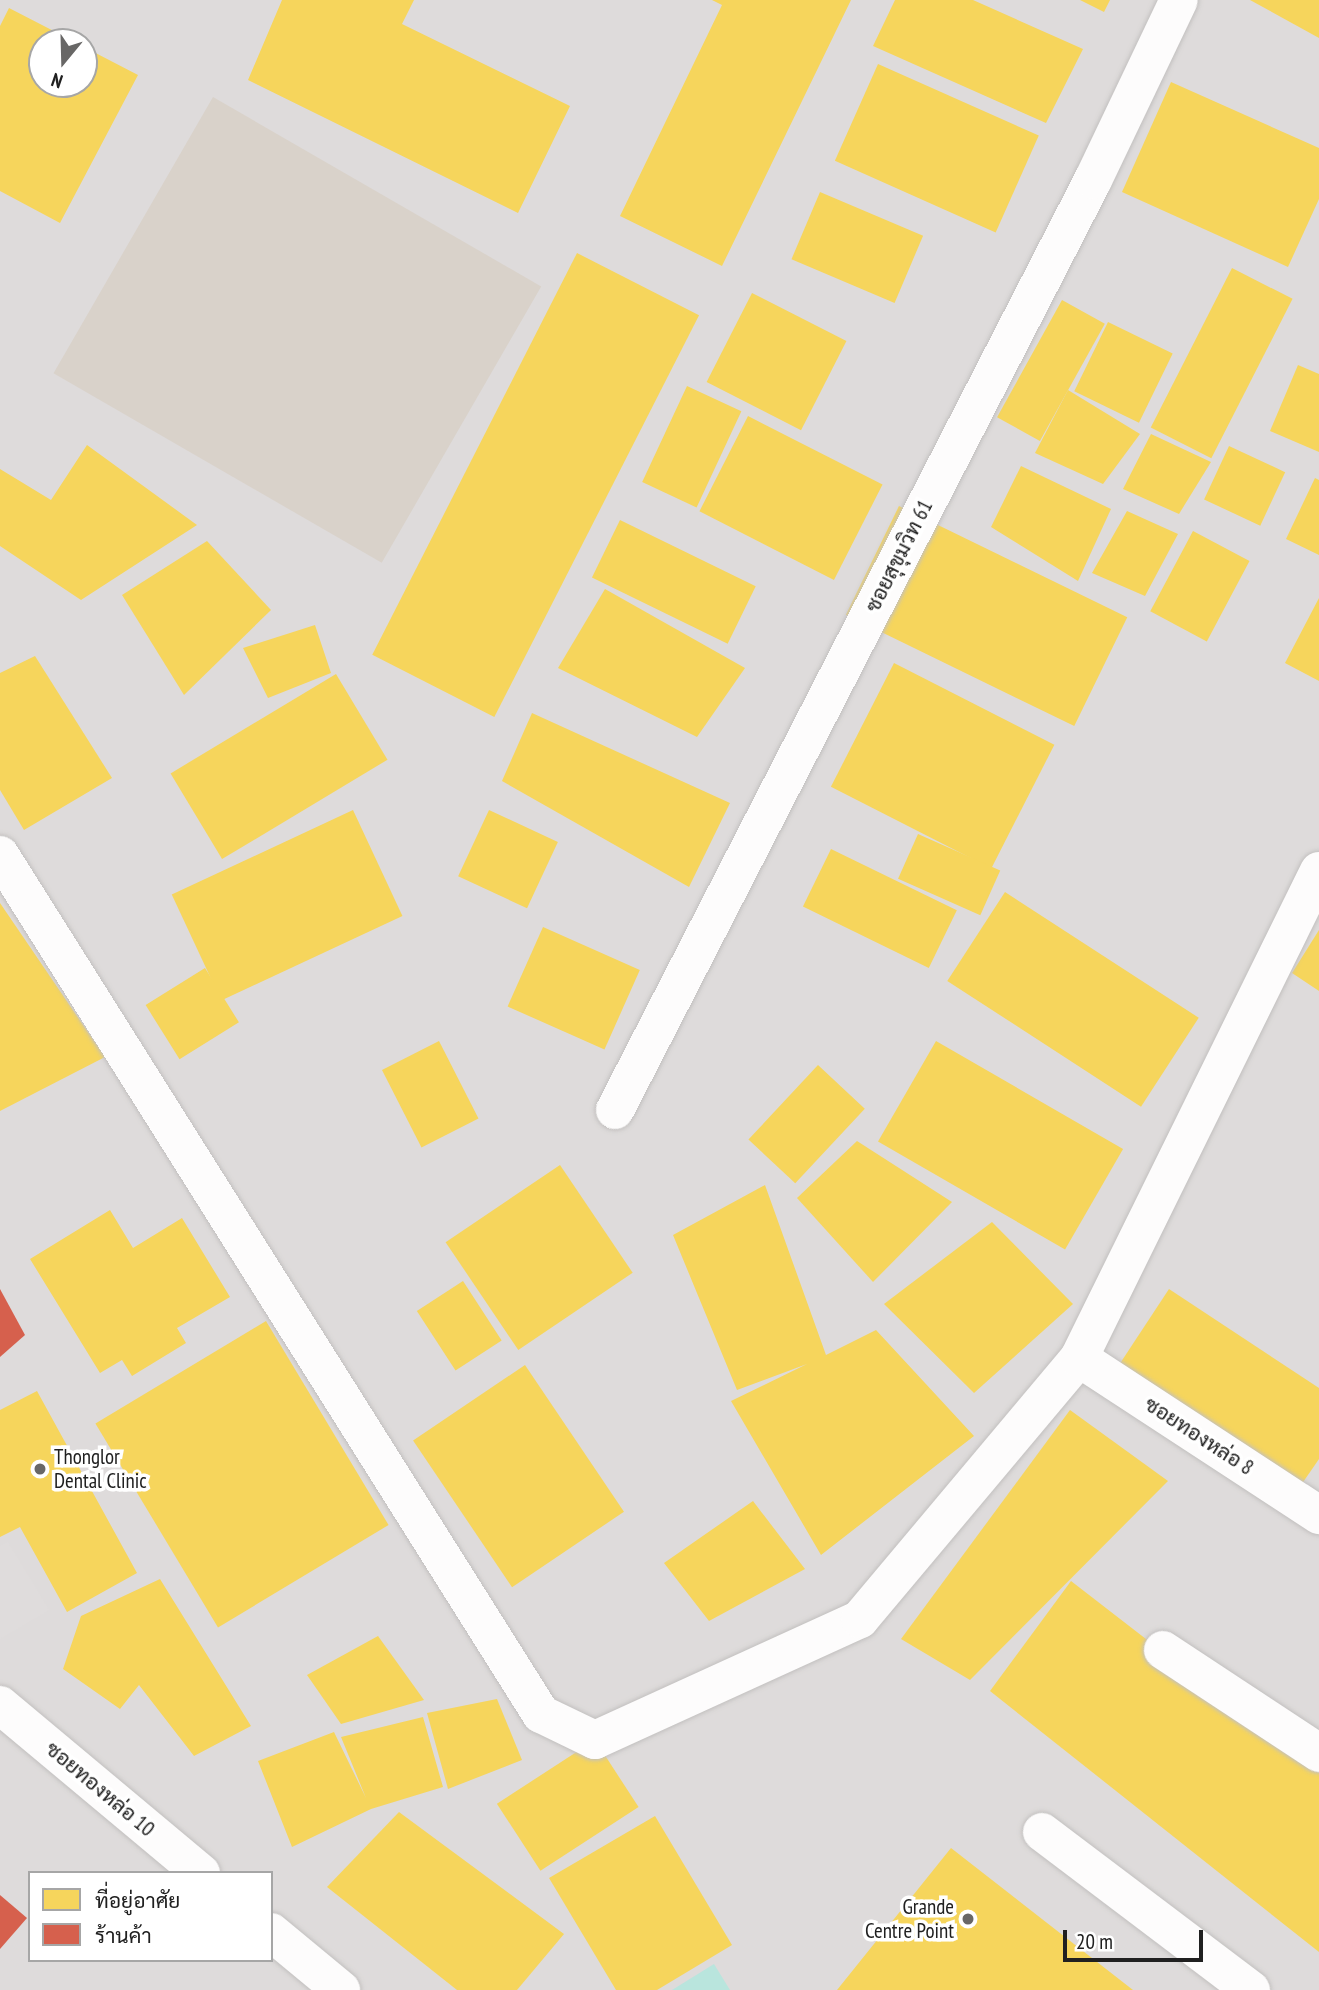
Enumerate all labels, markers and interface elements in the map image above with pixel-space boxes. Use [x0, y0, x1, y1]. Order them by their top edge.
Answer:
north arrow [28, 28, 98, 98]
text: N [48, 68, 66, 94]
street label: ซอยสุขุมวิท 61 [860, 496, 938, 616]
street label: ซอยทองหล่อ 8 [1140, 1391, 1258, 1481]
place label: Thonglor Dental Clinic [54, 1444, 147, 1494]
marker: Thonglor Dental Clinic [32, 1461, 48, 1477]
street label: ซอยทองหล่อ 10 [41, 1736, 159, 1842]
legend [28, 1871, 273, 1962]
text: ที่อยู่อาศัย [95, 1887, 180, 1914]
place label: Grande Centre Point [865, 1894, 954, 1944]
marker: Grande Centre Point [960, 1911, 976, 1927]
scale bar [1067, 1916, 1207, 1960]
text: ร้านค้า [95, 1922, 152, 1949]
text: 20 m [1076, 1928, 1113, 1955]

